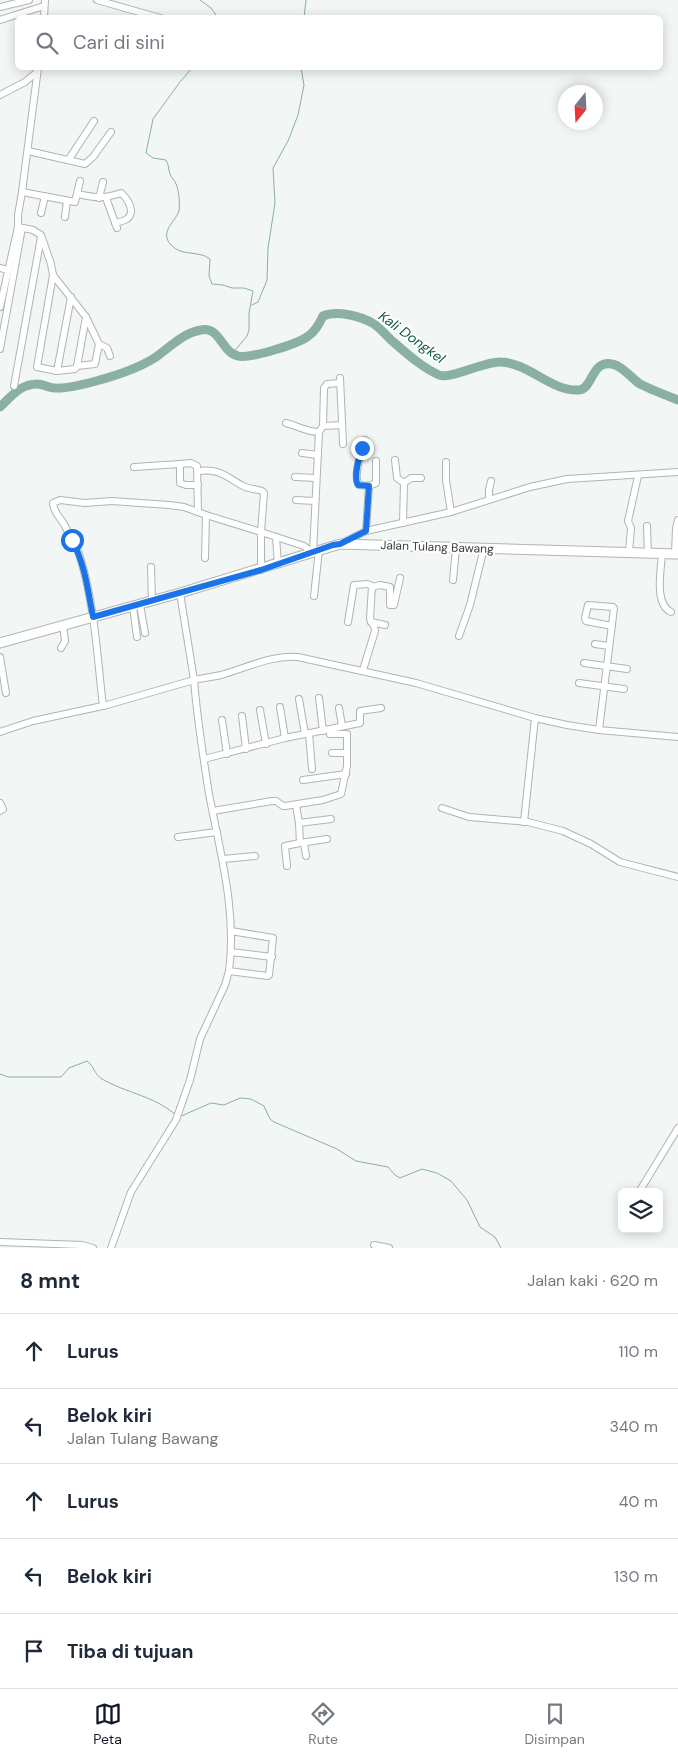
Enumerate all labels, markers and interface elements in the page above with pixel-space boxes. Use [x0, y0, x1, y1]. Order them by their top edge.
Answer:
search box [15, 15, 663, 70]
icon: search [33, 29, 61, 57]
text: Cari di sini [73, 30, 165, 55]
north arrow [558, 85, 603, 130]
water label: Kali Dongkel [375, 307, 449, 368]
route end [351, 437, 374, 460]
route start [61, 529, 84, 552]
street label: Jalan Tulang Bawang [380, 537, 494, 557]
map controls [618, 1188, 663, 1233]
button: layers [618, 1188, 663, 1233]
text: 8 mnt [20, 1267, 80, 1295]
text: Jalan kaki · 620 m [527, 1270, 658, 1291]
icon: ahead [20, 1337, 48, 1365]
text: Lurus [67, 1339, 119, 1364]
text: 110 m [619, 1341, 658, 1362]
text: Belok kiri [67, 1403, 152, 1428]
icon: left [20, 1412, 48, 1440]
text: 340 m [609, 1416, 658, 1437]
text: Jalan Tulang Bawang [67, 1428, 218, 1449]
icon: ahead [20, 1487, 48, 1515]
text: Lurus [67, 1489, 119, 1514]
text: 40 m [619, 1491, 658, 1512]
icon: left [20, 1562, 48, 1590]
text: Belok kiri [67, 1564, 152, 1589]
text: 130 m [614, 1566, 658, 1587]
icon: arrive [20, 1637, 48, 1665]
text: Tiba di tujuan [67, 1639, 193, 1664]
tab: Peta [93, 1700, 122, 1748]
tab: Rute [308, 1700, 338, 1748]
tab: Disimpan [524, 1700, 585, 1748]

